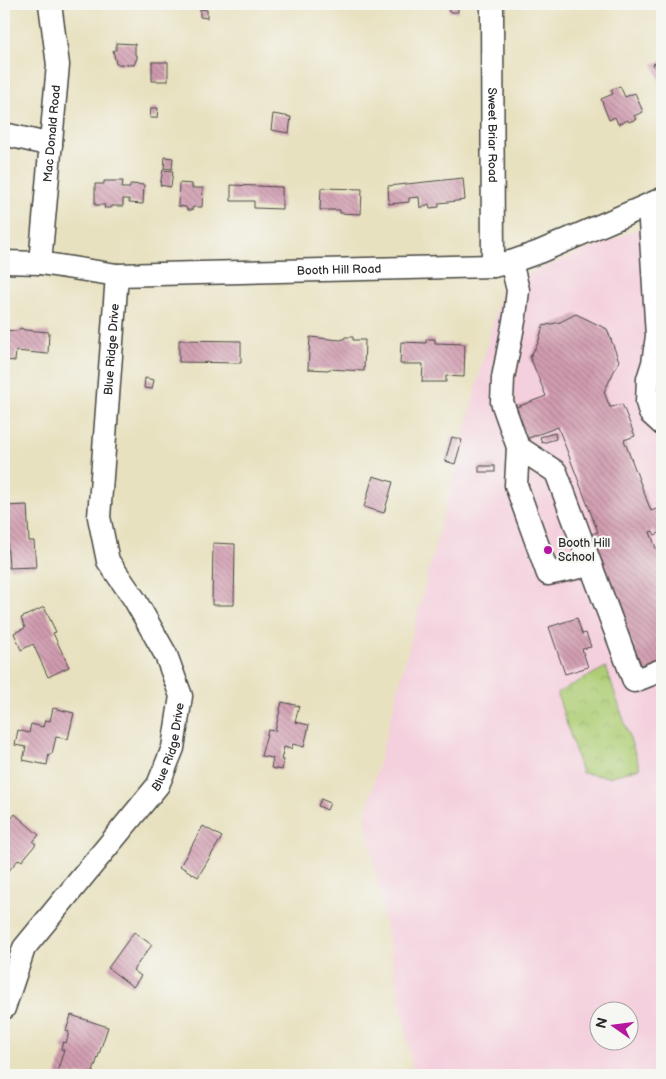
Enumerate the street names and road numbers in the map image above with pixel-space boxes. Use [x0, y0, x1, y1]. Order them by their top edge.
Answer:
street label: Mac Donald Road [40, 84, 64, 183]
street label: Sweet Briar Road [485, 87, 500, 183]
street label: Booth Hill Road [297, 261, 382, 278]
street label: Blue Ridge Drive [101, 303, 122, 396]
street label: Blue Ridge Drive [148, 702, 187, 795]

